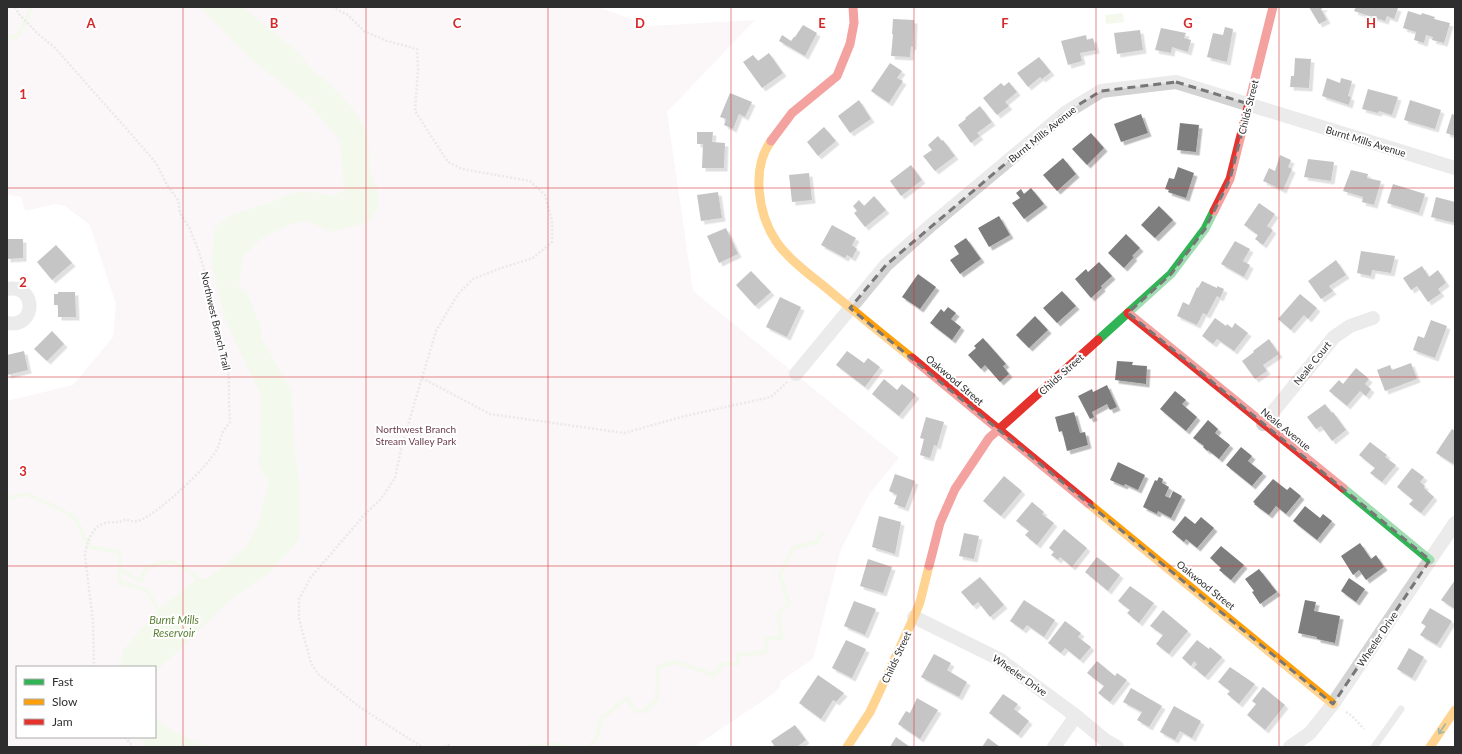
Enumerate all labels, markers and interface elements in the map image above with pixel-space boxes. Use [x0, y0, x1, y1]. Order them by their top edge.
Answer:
text: A [85, 15, 96, 31]
text: B [270, 15, 279, 31]
text: C [453, 15, 462, 31]
text: D [635, 15, 645, 31]
text: E [818, 15, 826, 31]
text: F [1001, 15, 1009, 31]
text: G [1183, 15, 1193, 31]
text: H [1366, 15, 1376, 31]
street label: Childs Street [1235, 78, 1261, 136]
text: 1 [19, 86, 27, 102]
street label: Burnt Mills Avenue [1006, 103, 1078, 165]
street label: Burnt Mills Avenue [1324, 123, 1408, 159]
street label: Northwest Branch Trail [199, 271, 233, 371]
text: 2 [19, 274, 27, 290]
street label: Neale Court [1291, 338, 1334, 387]
street label: Childs Street [1036, 351, 1086, 397]
street label: Oakwood Street [924, 352, 987, 408]
street label: Neale Avenue [1259, 405, 1313, 453]
park label: Northwest Branch Stream Valley Park [376, 423, 457, 447]
text: 3 [19, 463, 27, 479]
street label: Oakwood Street [1174, 558, 1238, 612]
street label: Wheeler Drive [1354, 609, 1400, 669]
water label: Burnt Mills Reservoir [149, 613, 199, 639]
street label: Childs Street [879, 629, 913, 685]
street label: Wheeler Drive [990, 652, 1050, 698]
legend [16, 666, 156, 738]
text: Fast [52, 674, 74, 689]
text: Slow [52, 694, 78, 709]
text: Jam [52, 714, 73, 729]
one-way arrow [1438, 723, 1446, 734]

